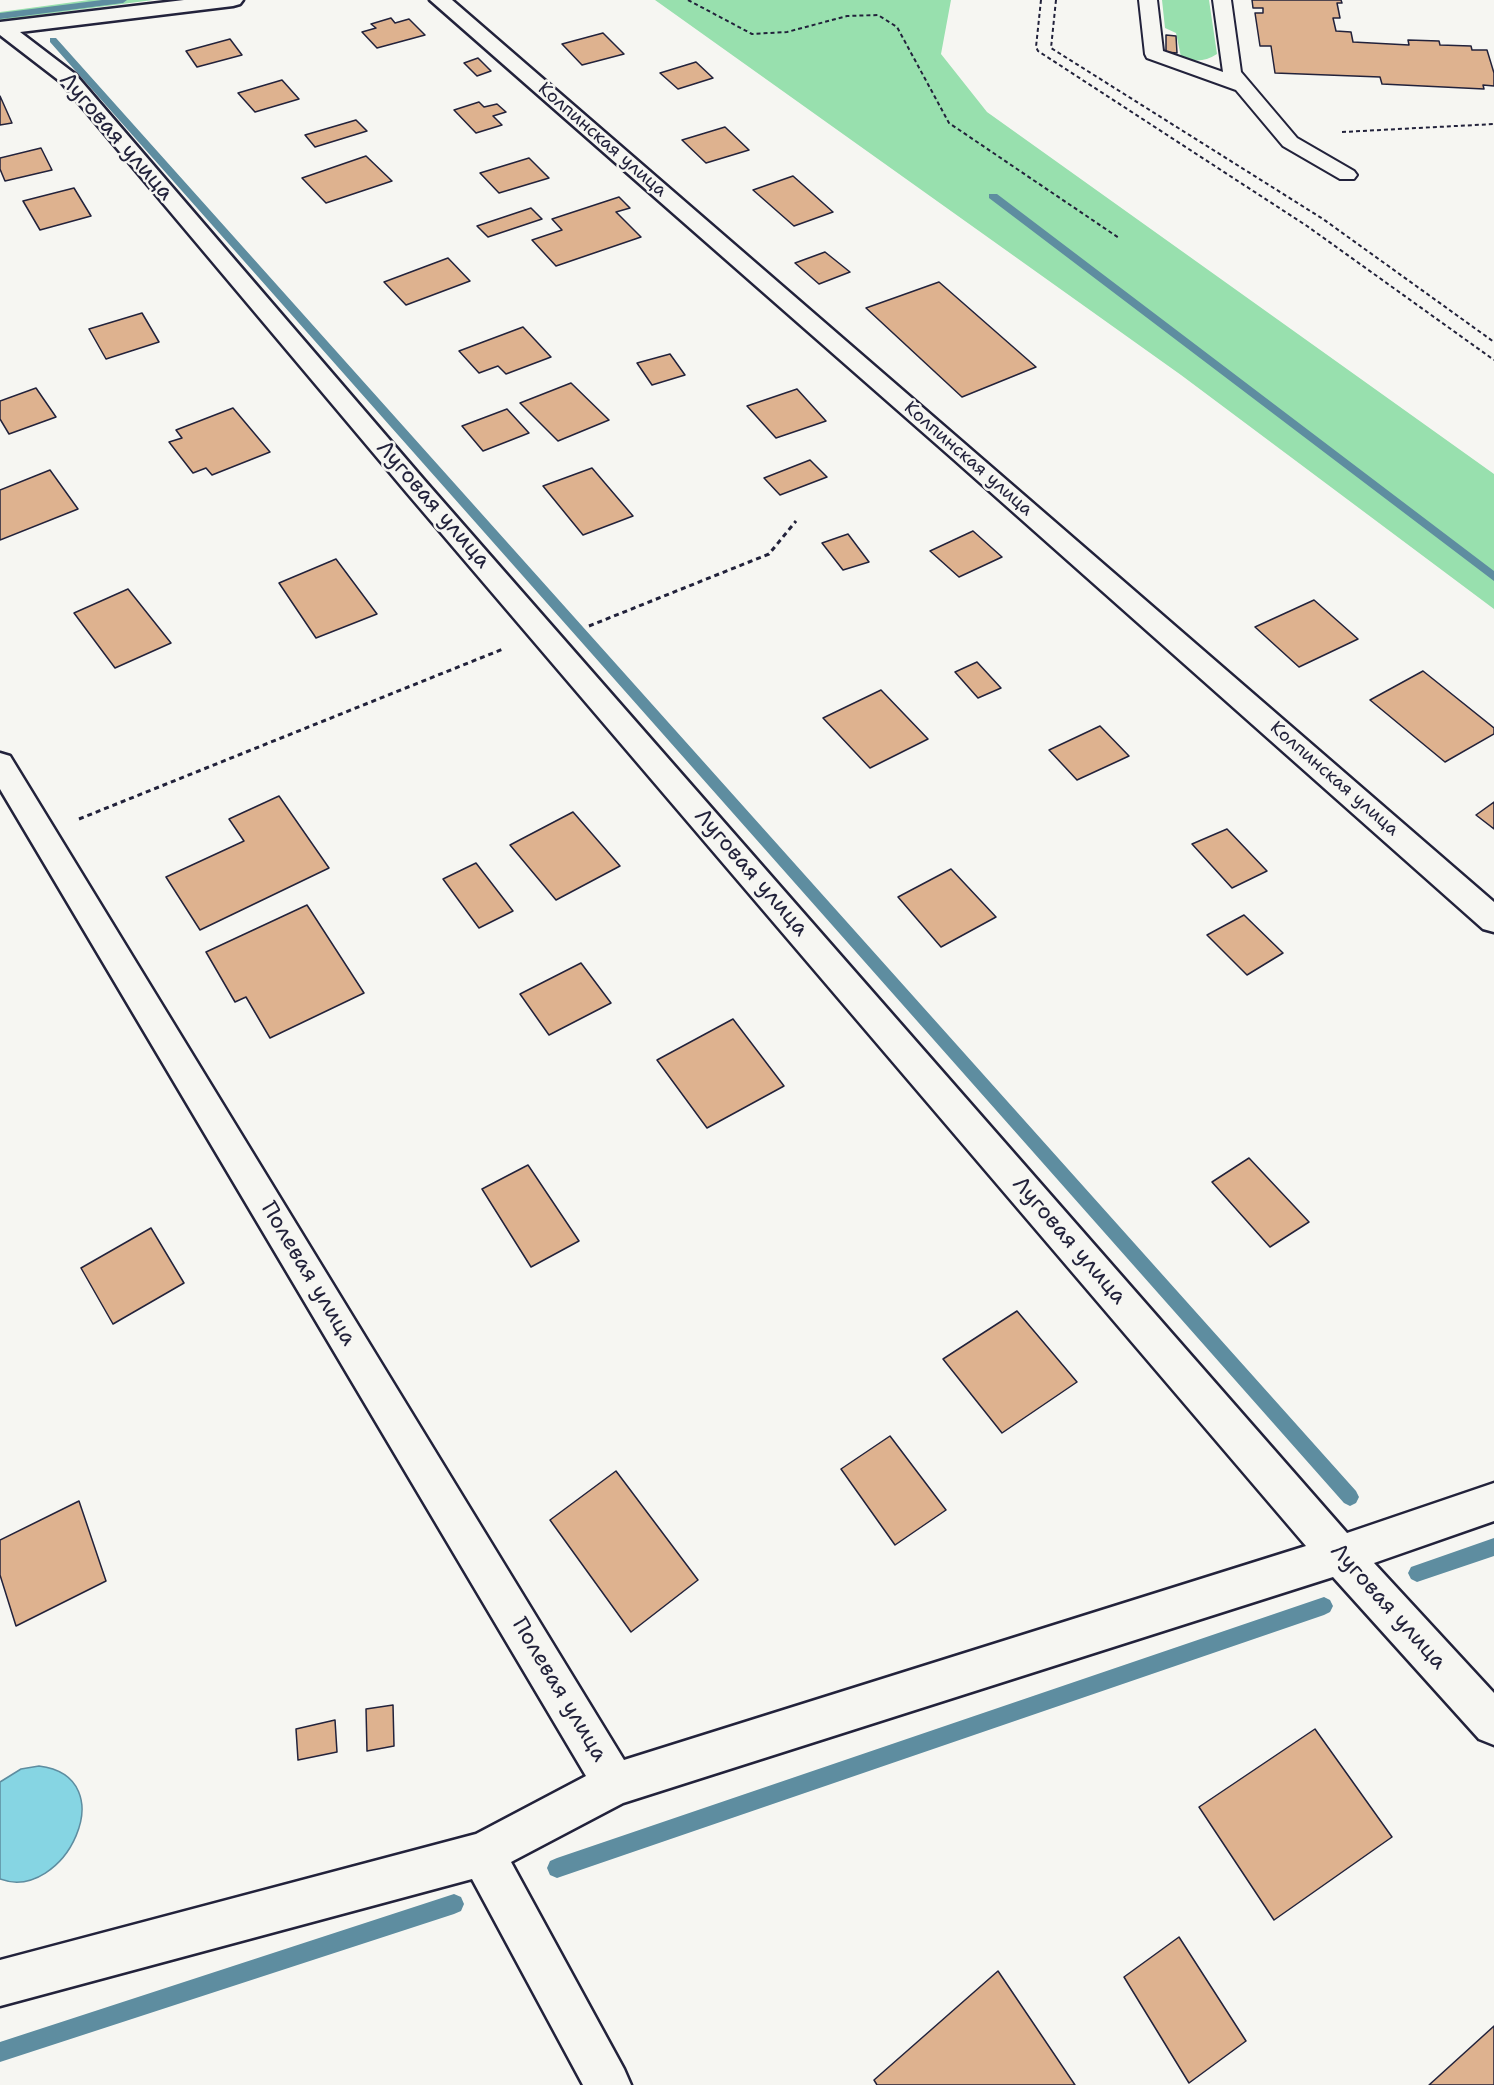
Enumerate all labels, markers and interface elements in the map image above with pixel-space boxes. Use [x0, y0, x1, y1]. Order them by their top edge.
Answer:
street label: Луговая улица [53, 68, 179, 206]
street label: Колпинская улица [533, 78, 671, 202]
street label: Колпинская улица [899, 397, 1037, 521]
street label: Луговая улица [370, 436, 496, 574]
street label: Колпинская улица [1265, 717, 1403, 841]
street label: Луговая улица [688, 804, 814, 942]
street label: Луговая улица [1006, 1172, 1132, 1310]
street label: Полевая улица [255, 1197, 361, 1351]
street label: Луговая улица [1325, 1539, 1451, 1675]
street label: Полевая улица [506, 1613, 612, 1767]

